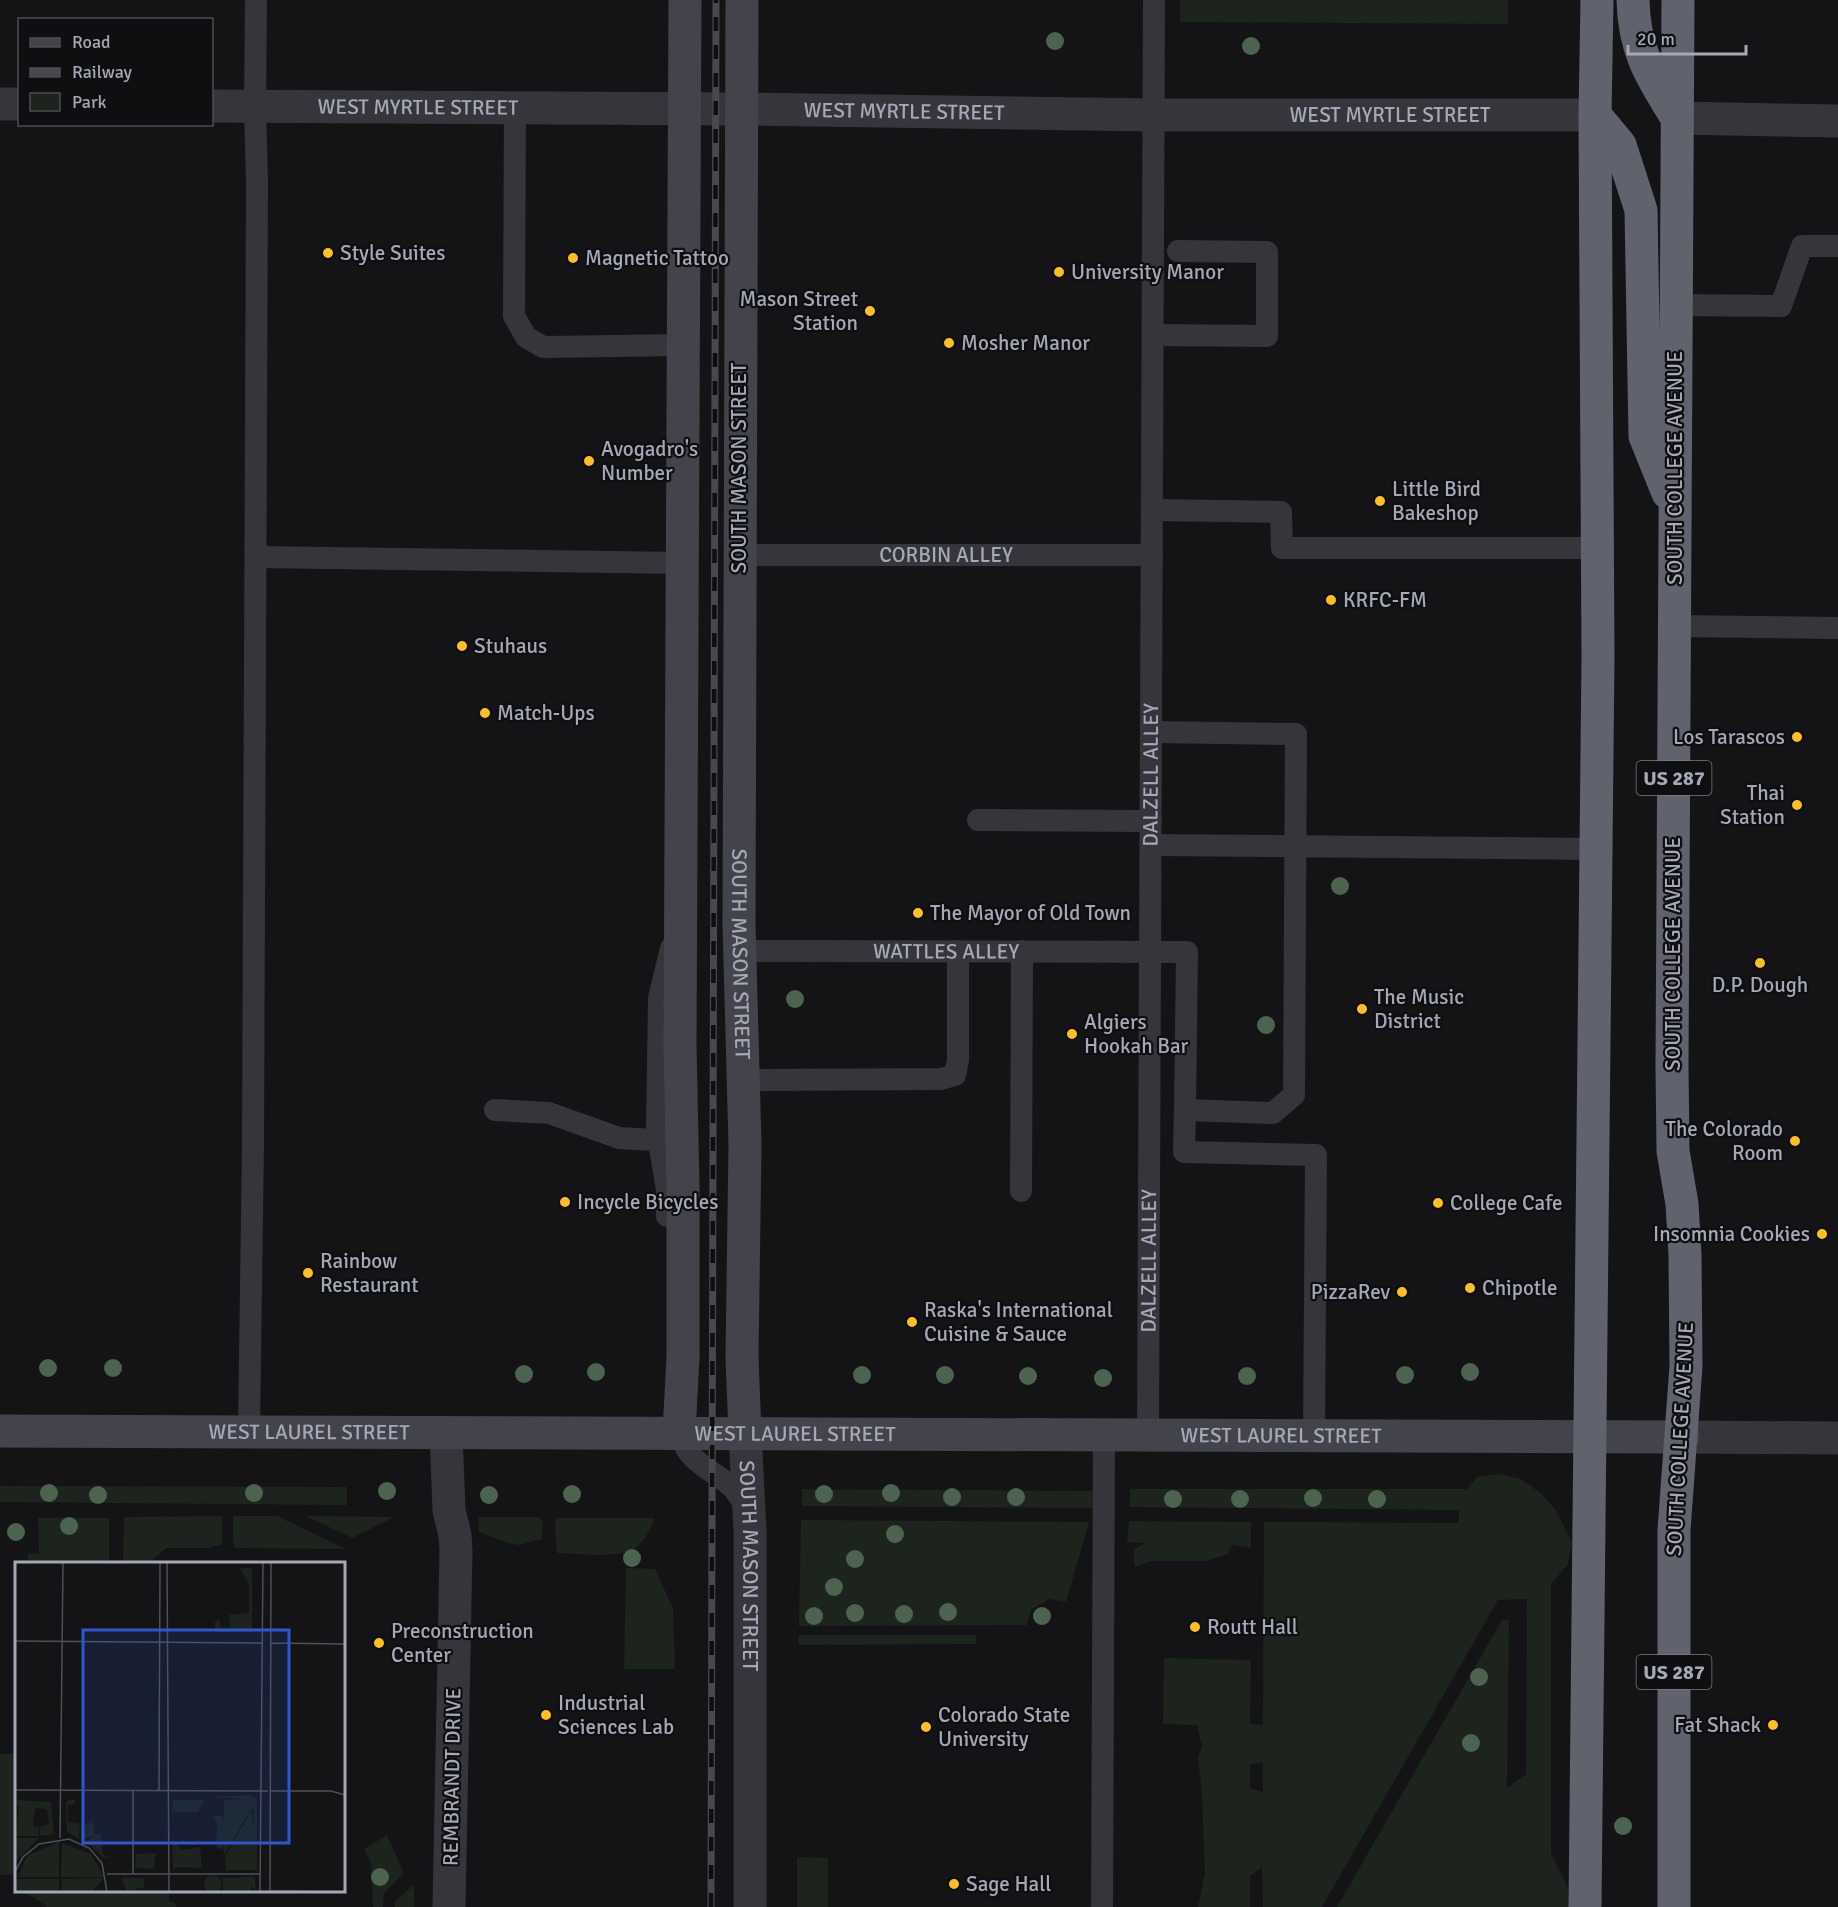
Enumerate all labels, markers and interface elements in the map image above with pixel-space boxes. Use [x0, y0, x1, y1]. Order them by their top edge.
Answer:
legend [18, 18, 213, 126]
scale bar [1628, 18, 1746, 56]
text: 20 m [1637, 28, 1675, 50]
text: Road [72, 31, 111, 53]
text: Railway [72, 61, 133, 83]
text: Park [72, 91, 107, 113]
street label: WEST MYRTLE STREET [317, 94, 519, 121]
street label: WEST MYRTLE STREET [803, 97, 1005, 126]
street label: WEST MYRTLE STREET [1289, 102, 1491, 128]
place label: Style Suites [340, 240, 446, 266]
place label: Magnetic Tattoo [585, 245, 729, 271]
marker: Style Suites [321, 246, 335, 260]
marker: Magnetic Tattoo [566, 251, 580, 265]
place label: University Manor [1071, 259, 1224, 285]
marker: University Manor [1052, 265, 1066, 279]
place label: Mason Street Station [739, 286, 858, 336]
marker: Mason Street Station [863, 304, 877, 318]
place label: Mosher Manor [961, 330, 1090, 356]
marker: Mosher Manor [942, 336, 956, 350]
street label: SOUTH COLLEGE AVENUE [1662, 351, 1688, 585]
street label: SOUTH MASON STREET [726, 362, 752, 573]
place label: Avogadro's Number [601, 436, 698, 486]
marker: Avogadro's Number [582, 454, 596, 468]
place label: Little Bird Bakeshop [1392, 476, 1481, 526]
marker: Little Bird Bakeshop [1373, 494, 1387, 508]
street label: CORBIN ALLEY [879, 542, 1013, 568]
place label: KRFC-FM [1343, 587, 1427, 613]
marker: KRFC-FM [1324, 593, 1338, 607]
place label: Stuhaus [474, 633, 547, 659]
marker: Stuhaus [455, 639, 469, 653]
place label: Match-Ups [497, 700, 595, 726]
street label: DALZELL ALLEY [1137, 703, 1164, 847]
marker: Match-Ups [478, 706, 492, 720]
place label: Los Tarascos [1673, 724, 1785, 750]
marker: Los Tarascos [1790, 730, 1804, 744]
road number: US 287 [1636, 761, 1712, 795]
place label: Thai Station [1720, 780, 1785, 830]
marker: Thai Station [1790, 798, 1804, 812]
street label: SOUTH COLLEGE AVENUE [1660, 837, 1686, 1071]
street label: SOUTH MASON STREET [726, 848, 756, 1060]
place label: The Mayor of Old Town [930, 900, 1131, 926]
marker: The Mayor of Old Town [911, 906, 925, 920]
street label: WATTLES ALLEY [873, 938, 1019, 965]
marker: D.P. Dough [1753, 956, 1767, 970]
place label: D.P. Dough [1712, 972, 1808, 998]
place label: The Music District [1374, 984, 1464, 1034]
marker: The Music District [1355, 1002, 1369, 1016]
place label: Algiers Hookah Bar [1084, 1009, 1189, 1059]
marker: Algiers Hookah Bar [1065, 1027, 1079, 1041]
place label: The Colorado Room [1666, 1116, 1783, 1166]
marker: The Colorado Room [1788, 1134, 1802, 1148]
place label: Incycle Bicycles [577, 1189, 719, 1215]
street label: DALZELL ALLEY [1135, 1189, 1162, 1333]
place label: College Cafe [1450, 1190, 1563, 1216]
marker: Incycle Bicycles [558, 1195, 572, 1209]
marker: College Cafe [1431, 1196, 1445, 1210]
place label: Insomnia Cookies [1653, 1221, 1810, 1247]
marker: Insomnia Cookies [1815, 1227, 1829, 1241]
place label: Rainbow Restaurant [320, 1248, 419, 1298]
marker: Rainbow Restaurant [301, 1266, 315, 1280]
place label: Chipotle [1482, 1275, 1557, 1301]
place label: PizzaRev [1311, 1279, 1390, 1305]
marker: Chipotle [1463, 1281, 1477, 1295]
marker: PizzaRev [1395, 1285, 1409, 1299]
place label: Raska's International Cuisine & Sauce [924, 1297, 1113, 1347]
marker: Raska's International Cuisine & Sauce [905, 1315, 919, 1329]
street label: SOUTH COLLEGE AVENUE [1661, 1321, 1699, 1557]
street label: WEST LAUREL STREET [208, 1419, 410, 1445]
street label: WEST LAUREL STREET [694, 1420, 896, 1447]
street label: WEST LAUREL STREET [1180, 1422, 1382, 1449]
street label: SOUTH MASON STREET [733, 1460, 763, 1672]
inset map [15, 1562, 345, 1892]
place label: Routt Hall [1207, 1614, 1298, 1640]
place label: Preconstruction Center [391, 1618, 534, 1668]
marker: Routt Hall [1188, 1620, 1202, 1634]
marker: Preconstruction Center [372, 1636, 386, 1650]
road number: US 287 [1636, 1655, 1712, 1689]
street label: REMBRANDT DRIVE [437, 1688, 467, 1866]
place label: Industrial Sciences Lab [558, 1690, 674, 1740]
place label: Colorado State University [938, 1702, 1070, 1752]
marker: Industrial Sciences Lab [539, 1708, 553, 1722]
place label: Fat Shack [1674, 1712, 1761, 1738]
marker: Fat Shack [1766, 1718, 1780, 1732]
marker: Colorado State University [919, 1720, 933, 1734]
place label: Sage Hall [966, 1871, 1051, 1897]
marker: Sage Hall [947, 1877, 961, 1891]

